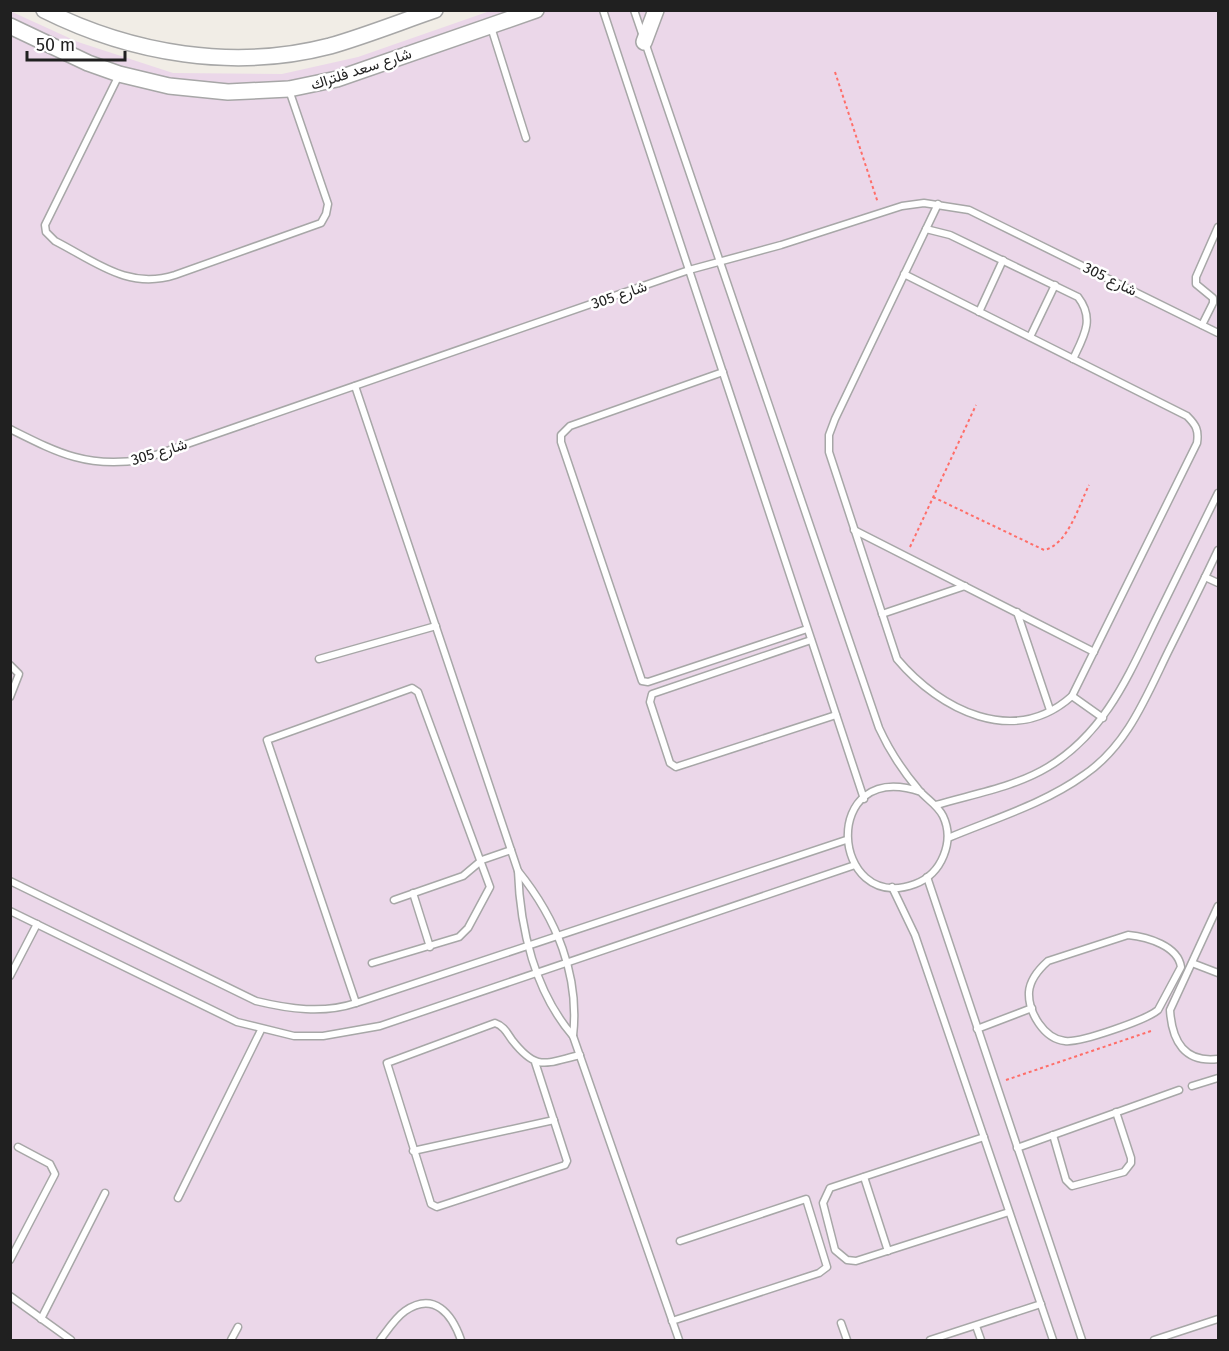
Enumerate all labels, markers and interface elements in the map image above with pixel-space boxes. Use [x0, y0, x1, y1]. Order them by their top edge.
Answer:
scale bar [27, 24, 124, 62]
text: 50 m [36, 34, 75, 56]
street label: شارع سعد فلتراك [308, 44, 414, 96]
street label: شارع 305 [1079, 258, 1140, 302]
street label: شارع 305 [589, 277, 650, 315]
street label: شارع 305 [129, 435, 190, 471]

